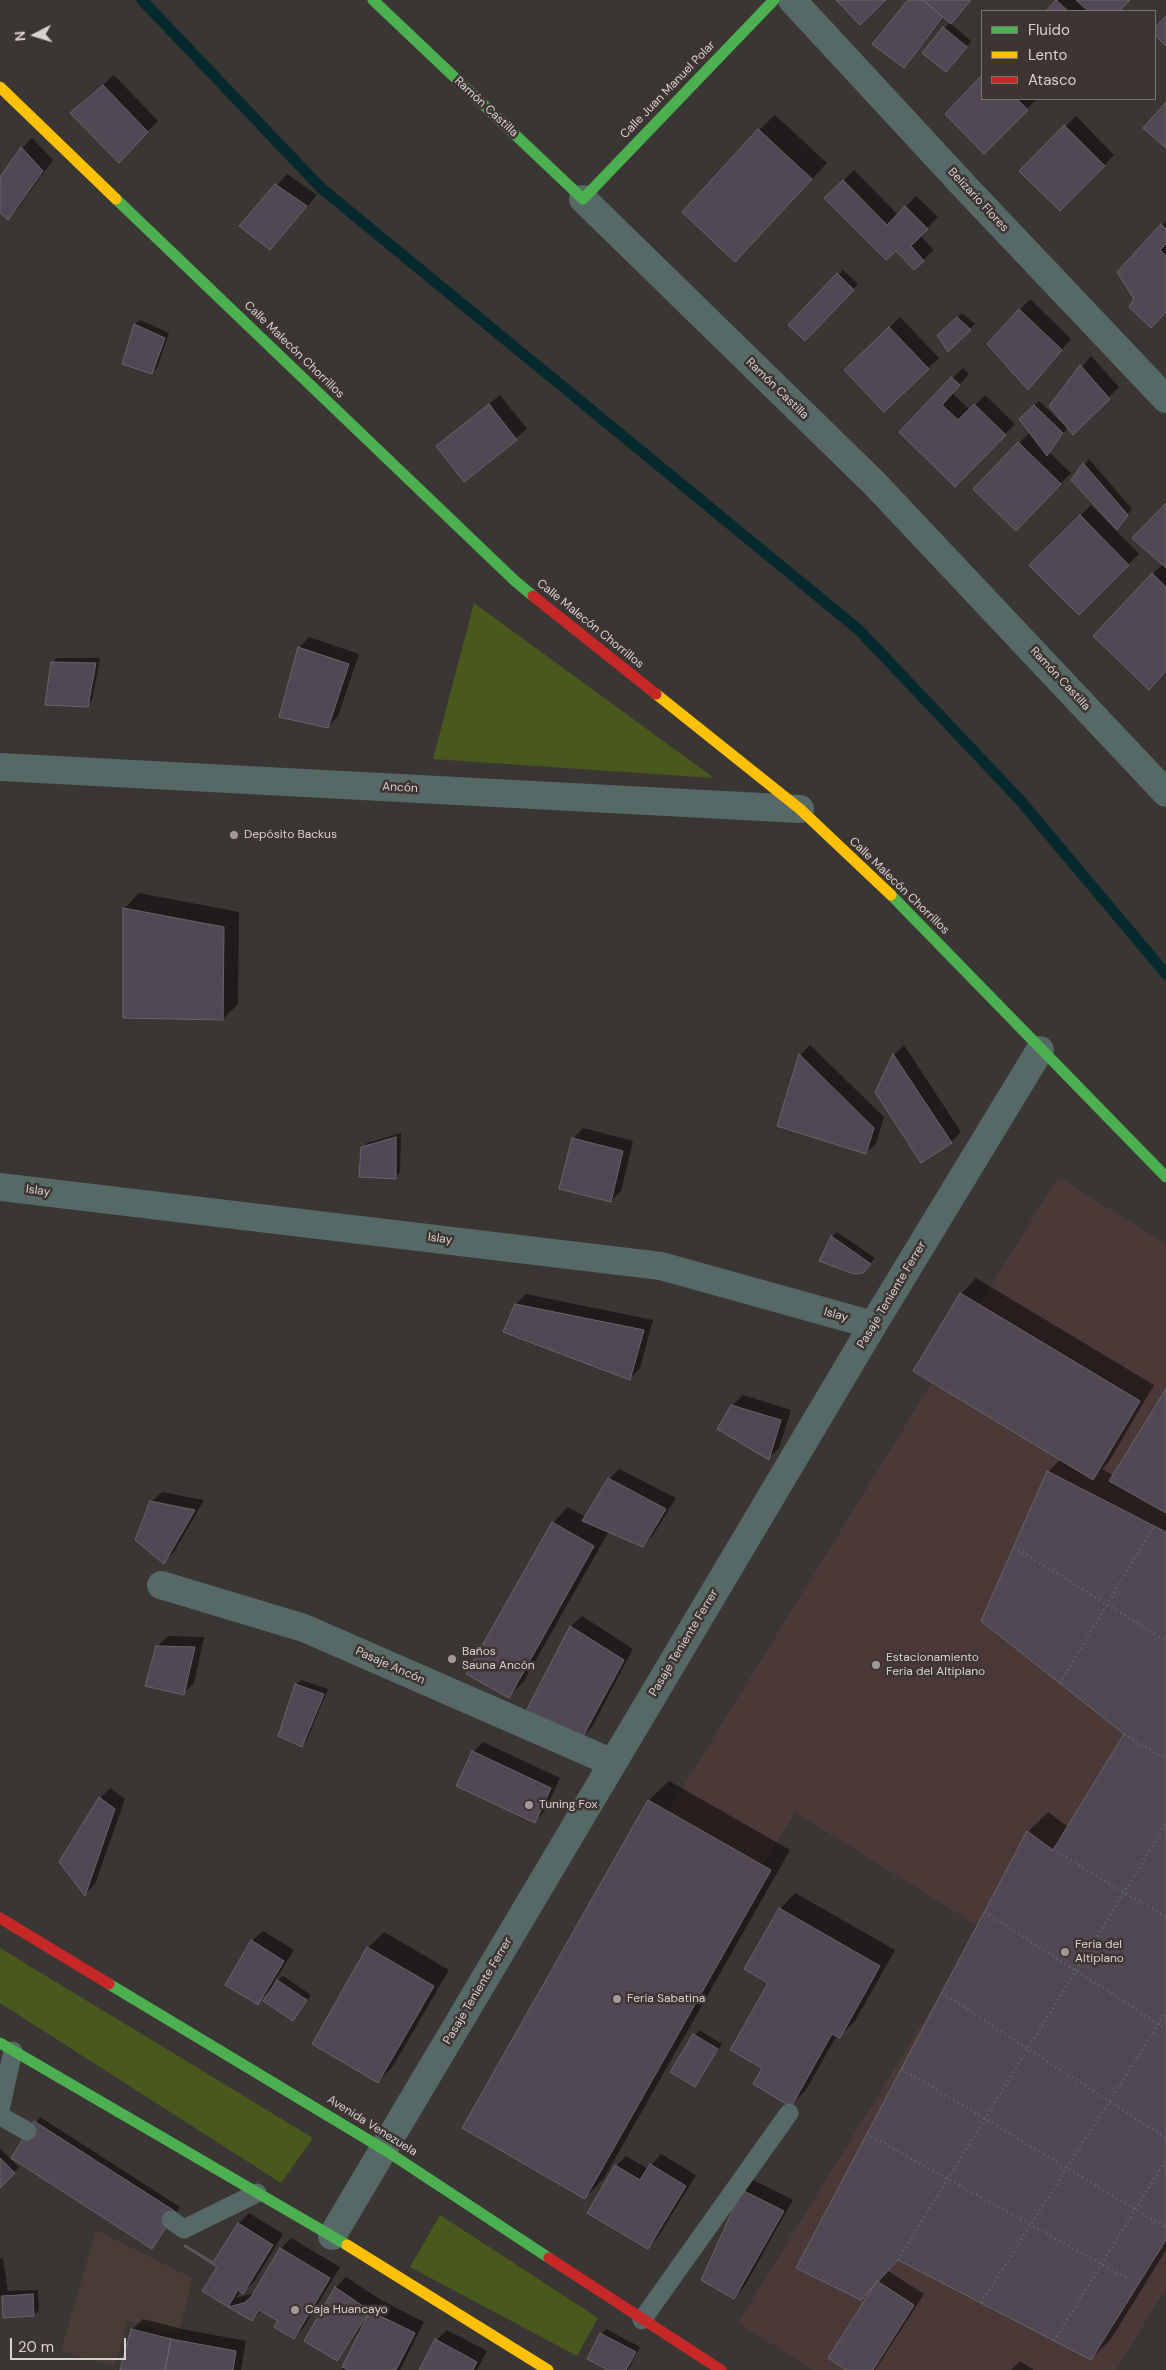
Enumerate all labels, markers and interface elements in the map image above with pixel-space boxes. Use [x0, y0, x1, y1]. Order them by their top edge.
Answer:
north arrow [10, 10, 60, 60]
legend [981, 10, 1156, 100]
text: Fluido [1028, 20, 1070, 40]
text: N [11, 30, 29, 42]
street label: Calle Juan Manuel Polar [618, 38, 718, 142]
text: Lento [1028, 45, 1067, 65]
text: Atasco [1028, 70, 1076, 90]
street label: Ramón Castilla [451, 74, 521, 140]
street label: Belizario Flores [945, 165, 1011, 235]
street label: Calle Malecón Chorrillos [241, 298, 347, 402]
street label: Ramón Castilla [743, 355, 811, 423]
street label: Calle Malecón Chorrillos [534, 576, 646, 672]
street label: Ramón Castilla [1027, 644, 1093, 714]
street label: Ancón [382, 780, 418, 796]
place label: Depósito Backus [244, 828, 337, 842]
marker: Depósito Backus [228, 829, 240, 841]
street label: Calle Malecón Chorrillos [846, 834, 952, 938]
street label: Islay [25, 1182, 51, 1200]
street label: Islay [427, 1230, 453, 1248]
street label: Pasaje Teniente Ferrer [854, 1239, 930, 1351]
street label: Islay [822, 1305, 850, 1325]
street label: Pasaje Teniente Ferrer [646, 1587, 722, 1699]
street label: Pasaje Ancón [353, 1644, 427, 1688]
place label: Baños Sauna Ancón [462, 1645, 535, 1673]
place label: Estacionamiento Feria del Altiplano [886, 1651, 985, 1679]
marker: Baños Sauna Ancón [446, 1653, 458, 1665]
marker: Estacionamiento Feria del Altiplano [870, 1659, 882, 1671]
place label: Tuning Fox [539, 1798, 598, 1812]
marker: Tuning Fox [523, 1799, 535, 1811]
street label: Pasaje Teniente Ferrer [440, 1935, 516, 2047]
place label: Feria del Altiplano [1075, 1938, 1124, 1966]
marker: Feria del Altiplano [1059, 1946, 1071, 1958]
place label: Feria Sabatina [627, 1992, 705, 2006]
marker: Feria Sabatina [611, 1993, 623, 2005]
street label: Avenida Venezuela [324, 2093, 420, 2159]
place label: Caja Huancayo [305, 2303, 388, 2317]
marker: Caja Huancayo [289, 2304, 301, 2316]
scale bar [12, 2328, 129, 2360]
text: 20 m [18, 2337, 54, 2357]

